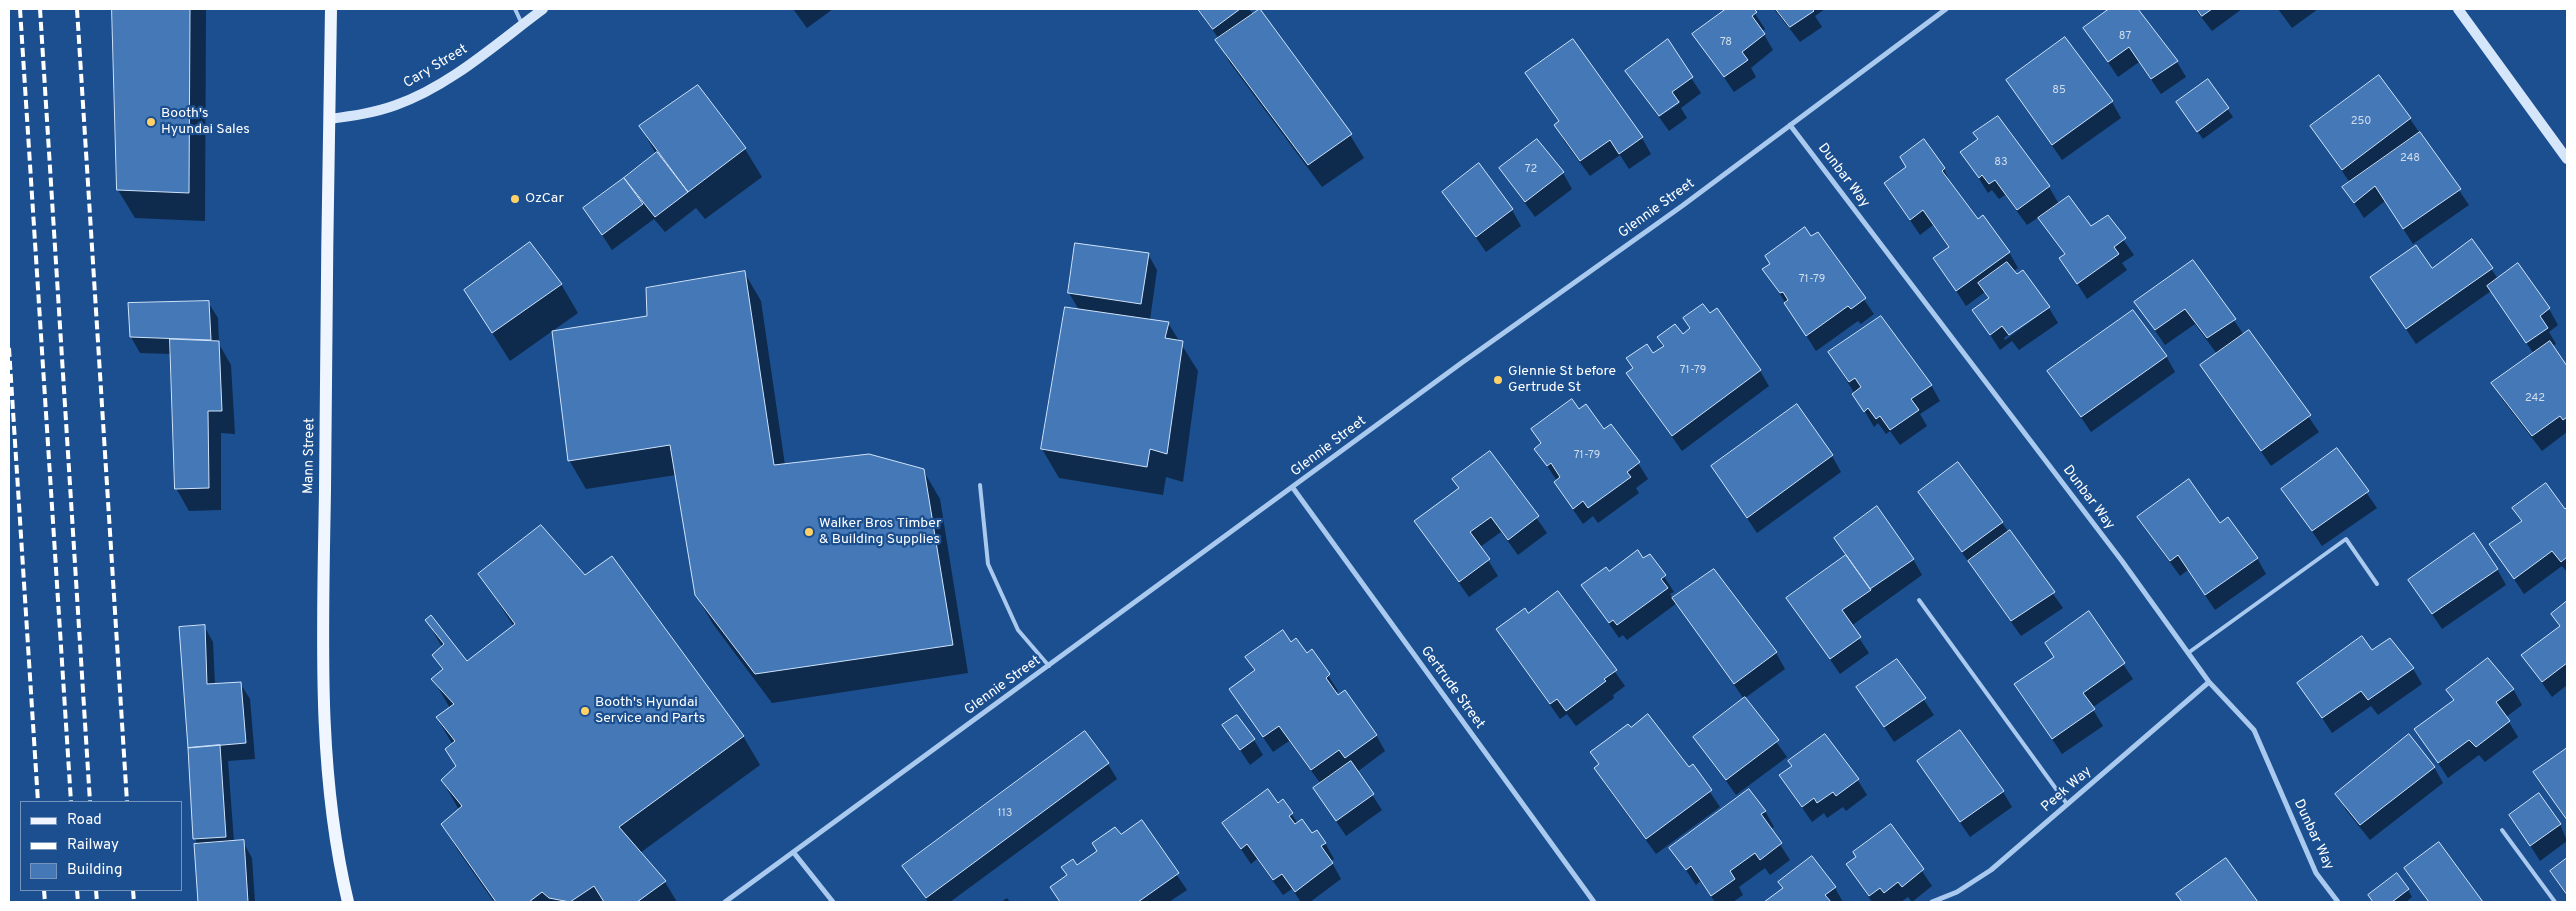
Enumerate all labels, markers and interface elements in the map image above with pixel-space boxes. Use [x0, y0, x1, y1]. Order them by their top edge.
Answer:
house number: 87 [2119, 30, 2131, 44]
house number: 78 [1720, 36, 1732, 50]
street label: Cary Street [401, 41, 471, 93]
house number: 85 [2052, 84, 2066, 98]
place label: Booth's Hyundai Sales [161, 106, 250, 138]
house number: 250 [2351, 115, 2371, 129]
marker: Booth's Hyundai Sales [145, 116, 157, 128]
street label: Dunbar Way [1813, 141, 1873, 211]
house number: 248 [2400, 152, 2420, 166]
house number: 83 [1994, 156, 2008, 170]
house number: 72 [1525, 163, 1537, 177]
street label: Glennie Street [1616, 176, 1698, 242]
place label: OzCar [525, 191, 564, 207]
marker: OzCar [509, 193, 521, 205]
house number: 71-79 [1799, 273, 1825, 287]
place label: Glennie St before Gertrude St [1508, 364, 1616, 397]
house number: 71-79 [1680, 364, 1706, 378]
marker: Glennie St before Gertrude St [1492, 374, 1504, 386]
house number: 242 [2525, 392, 2545, 406]
street label: Glennie Street [1288, 413, 1370, 481]
street label: Mann Street [301, 418, 319, 494]
house number: 71-79 [1574, 449, 1600, 463]
street label: Dunbar Way [2058, 463, 2118, 533]
place label: Walker Bros Timber & Building Supplies [819, 516, 941, 548]
marker: Walker Bros Timber & Building Supplies [803, 526, 815, 538]
street label: Gertrude Street [1416, 643, 1488, 733]
street label: Glennie Street [962, 653, 1044, 719]
place label: Booth's Hyundai Service and Parts [595, 695, 705, 728]
marker: Booth's Hyundai Service and Parts [579, 705, 591, 717]
street label: Peek Way [2038, 764, 2096, 816]
street label: Dunbar Way [2289, 797, 2337, 873]
legend [20, 801, 182, 891]
house number: 113 [998, 807, 1012, 821]
text: Road [67, 811, 102, 830]
text: Railway [67, 836, 119, 855]
text: Building [67, 861, 122, 880]

